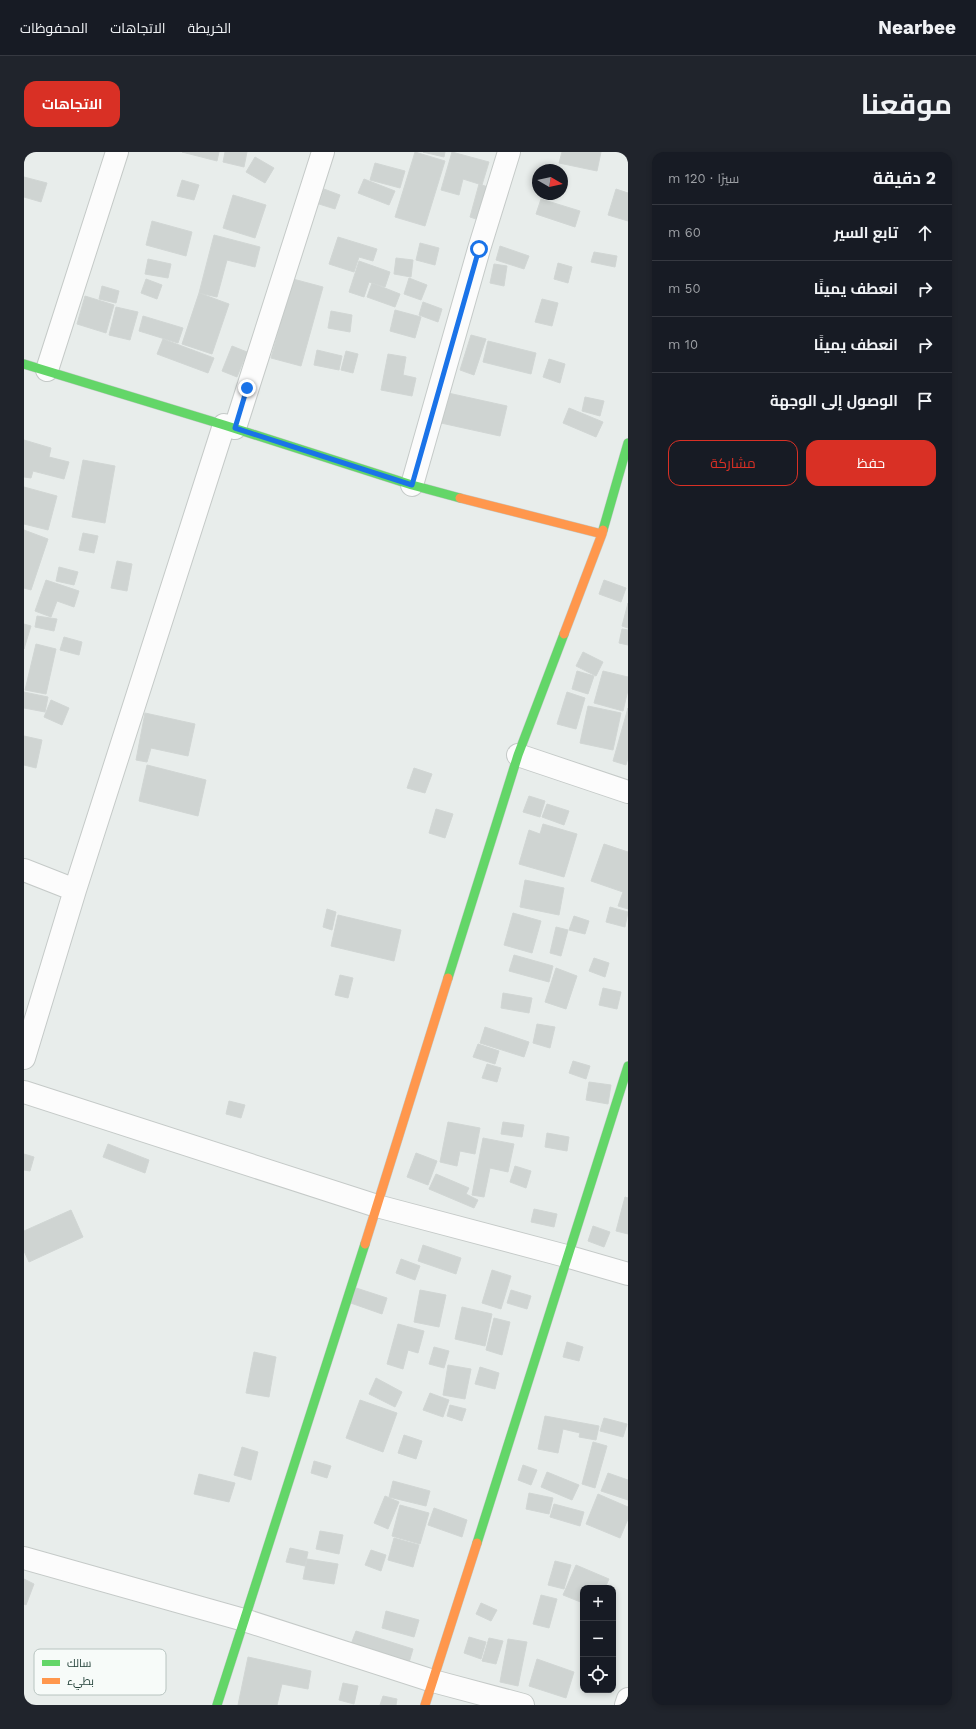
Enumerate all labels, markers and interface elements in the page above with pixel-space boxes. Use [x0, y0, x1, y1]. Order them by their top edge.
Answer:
text: Nearbee [878, 16, 956, 39]
text: المحفوظات [20, 20, 88, 36]
text: الاتجاهات [110, 20, 166, 36]
text: الخريطة [188, 20, 231, 36]
button: الاتجاهات [24, 81, 120, 127]
text: موقعنا [861, 88, 952, 121]
north arrow [532, 164, 568, 200]
text: 2 دقيقة [873, 168, 936, 188]
text: سيرًا · 120 m [668, 171, 739, 186]
icon: ahead [914, 222, 936, 244]
text: تابع السير [834, 224, 898, 242]
text: 60 m [668, 225, 701, 240]
route start [470, 240, 488, 258]
icon: right [914, 278, 936, 300]
text: انعطف يمينًا [814, 280, 898, 298]
text: 50 m [668, 281, 700, 296]
icon: right [914, 334, 936, 356]
text: انعطف يمينًا [814, 336, 898, 354]
text: 10 m [668, 337, 698, 352]
route end [238, 379, 256, 397]
icon: arrive [914, 390, 936, 412]
text: الوصول إلى الوجهة [770, 392, 898, 410]
button: مشاركة [668, 440, 798, 486]
button: حفظ [806, 440, 936, 486]
map controls [580, 1585, 616, 1693]
button: + [580, 1585, 616, 1621]
button: − [580, 1621, 616, 1657]
legend [34, 1649, 166, 1695]
text: سالك [67, 1657, 91, 1670]
button: locate [580, 1657, 616, 1693]
text: بطيء [67, 1675, 94, 1690]

